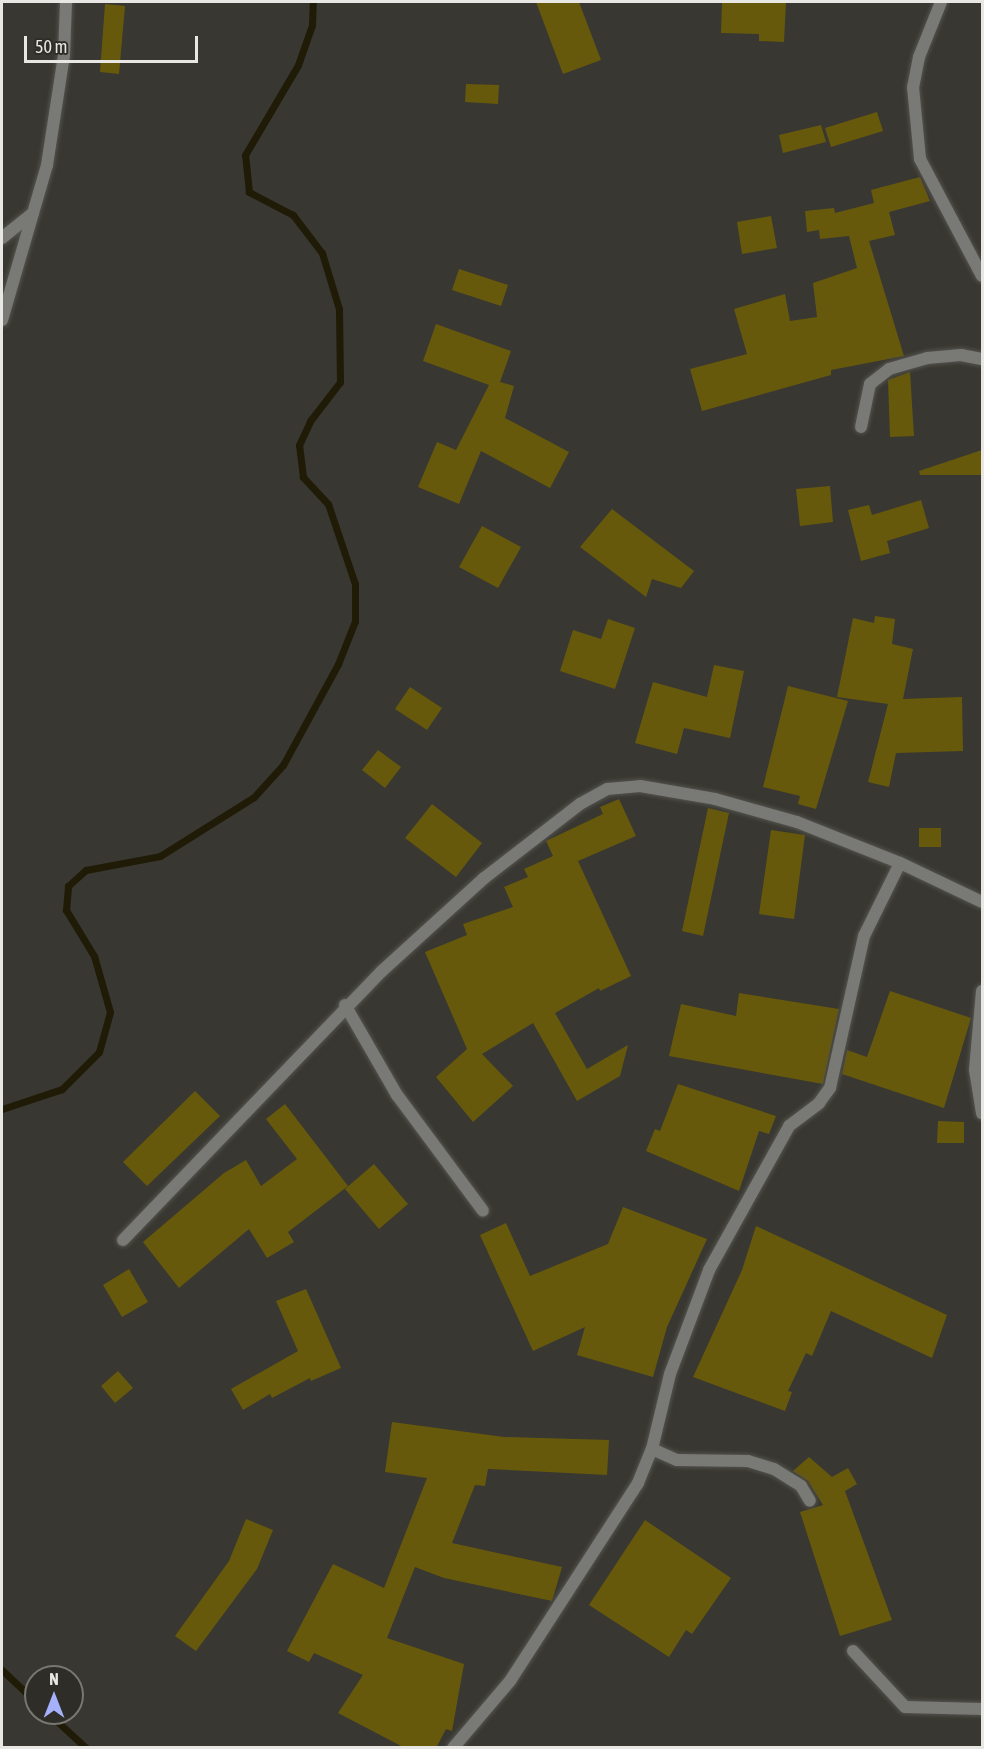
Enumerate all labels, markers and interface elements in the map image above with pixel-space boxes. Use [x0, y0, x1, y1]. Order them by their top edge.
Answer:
scale bar [27, 24, 201, 62]
text: 50 m [35, 36, 67, 57]
north arrow [24, 1665, 84, 1725]
text: N [49, 1670, 59, 1688]

